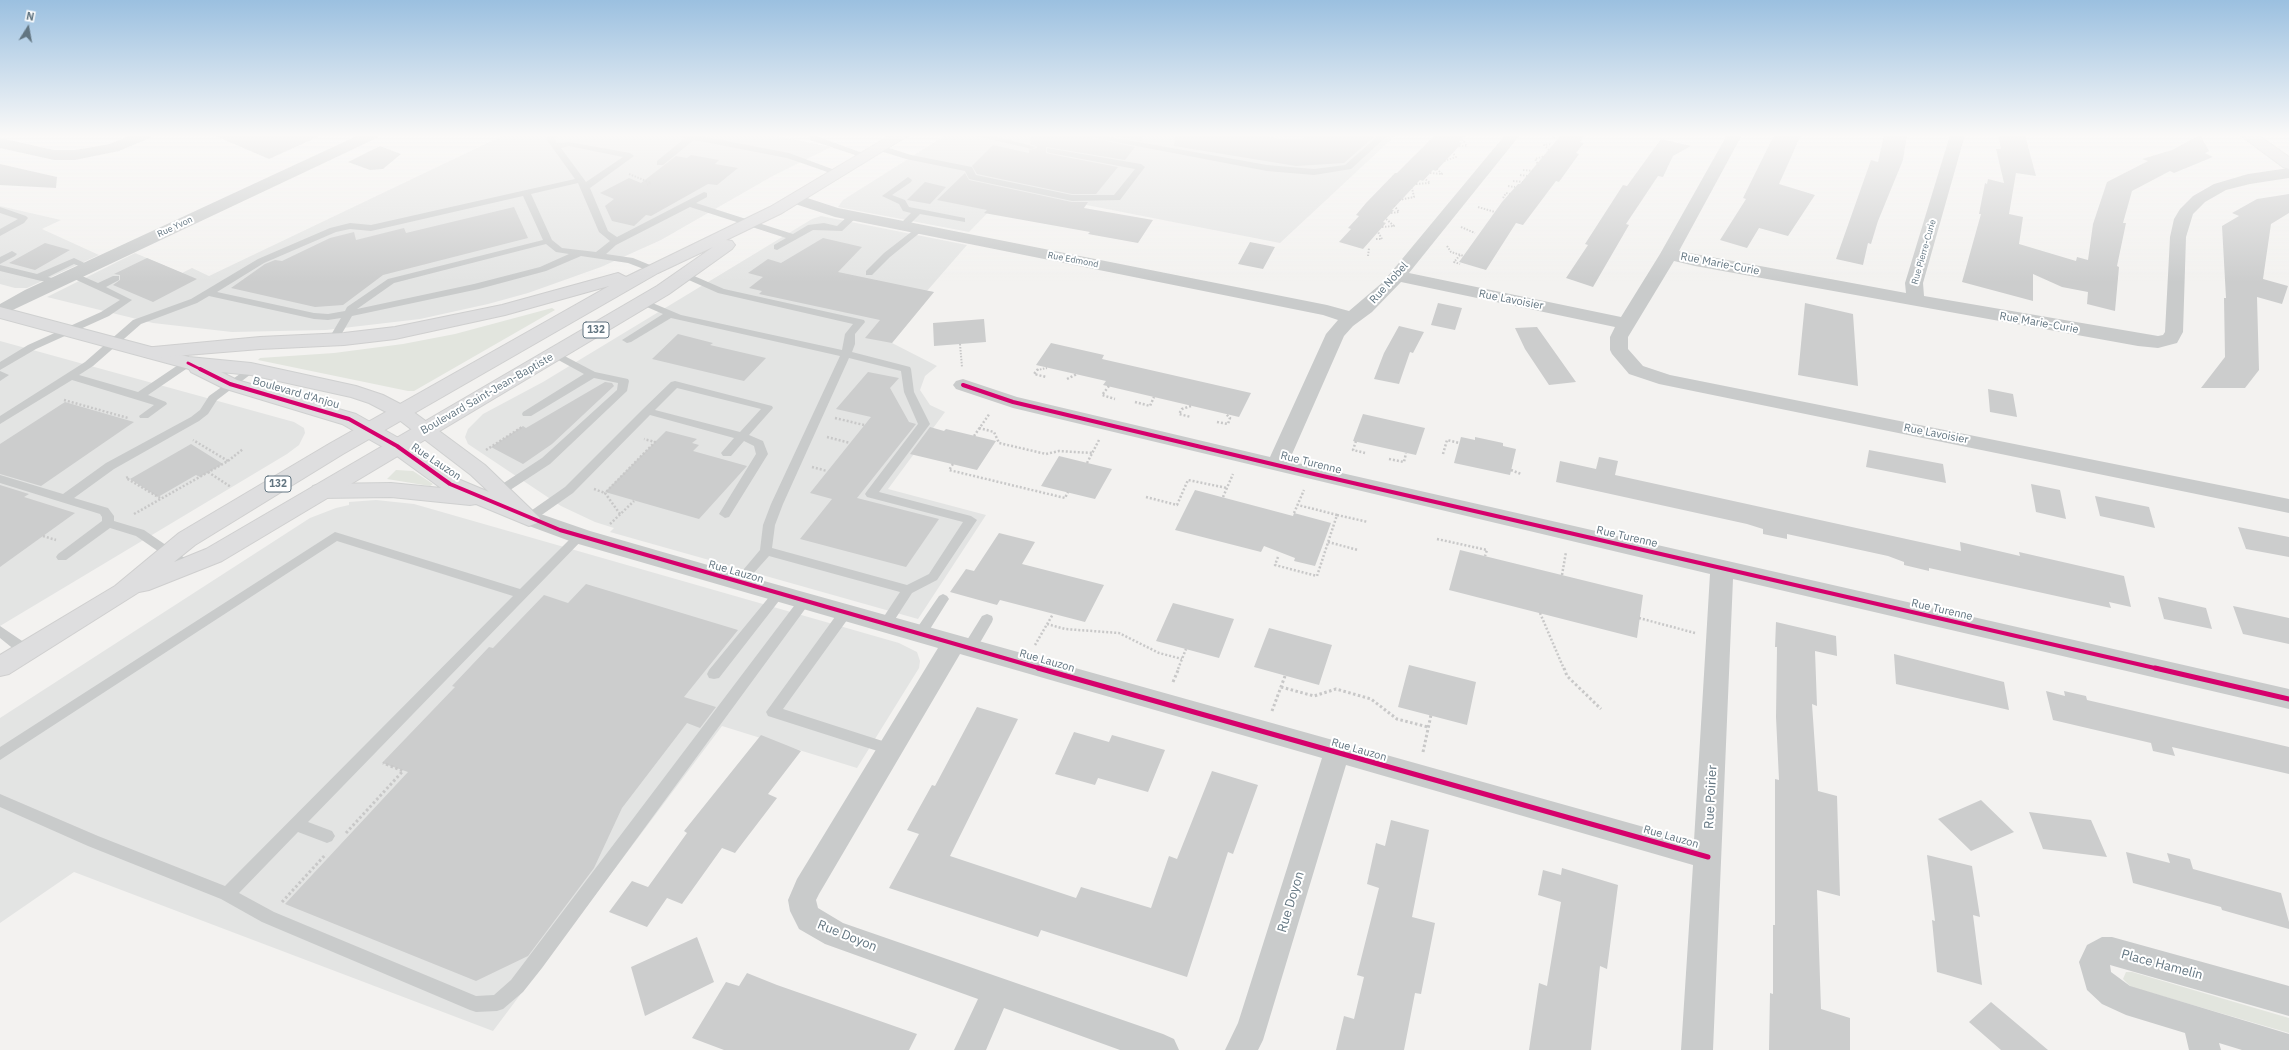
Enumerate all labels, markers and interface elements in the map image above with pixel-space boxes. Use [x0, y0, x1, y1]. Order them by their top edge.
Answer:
north arrow [8, 8, 48, 48]
text: N [25, 9, 36, 24]
street label: Rue Yvon [156, 214, 194, 240]
street label: Rue Pierre-Curie [1910, 218, 1938, 286]
street label: Rue Edmond [1047, 250, 1099, 270]
street label: Rue Marie-Curie [1679, 250, 1761, 278]
street label: Rue Nobel [1367, 260, 1411, 306]
street label: Rue Lavoisier [1478, 287, 1544, 313]
street label: Rue Marie-Curie [1998, 310, 2080, 336]
road number: 132 [583, 322, 609, 338]
street label: Boulevard Saint-Jean-Baptiste [418, 351, 556, 437]
street label: Boulevard d'Anjou [251, 374, 341, 412]
street label: Rue Lavoisier [1903, 421, 1969, 447]
street label: Rue Lauzon [409, 441, 463, 483]
street label: Rue Turenne [1279, 449, 1343, 477]
road number: 132 [265, 476, 291, 492]
street label: Rue Turenne [1595, 524, 1659, 550]
street label: Rue Lauzon [707, 558, 765, 586]
street label: Rue Turenne [1910, 597, 1974, 623]
street label: Rue Lauzon [1018, 647, 1076, 675]
street label: Rue Lauzon [1330, 736, 1388, 764]
street label: Rue Poirier [1702, 765, 1720, 829]
street label: Rue Lauzon [1642, 823, 1700, 851]
street label: Rue Doyon [1274, 870, 1308, 934]
street label: Rue Doyon [815, 917, 879, 955]
street label: Place Hamelin [2120, 947, 2204, 983]

